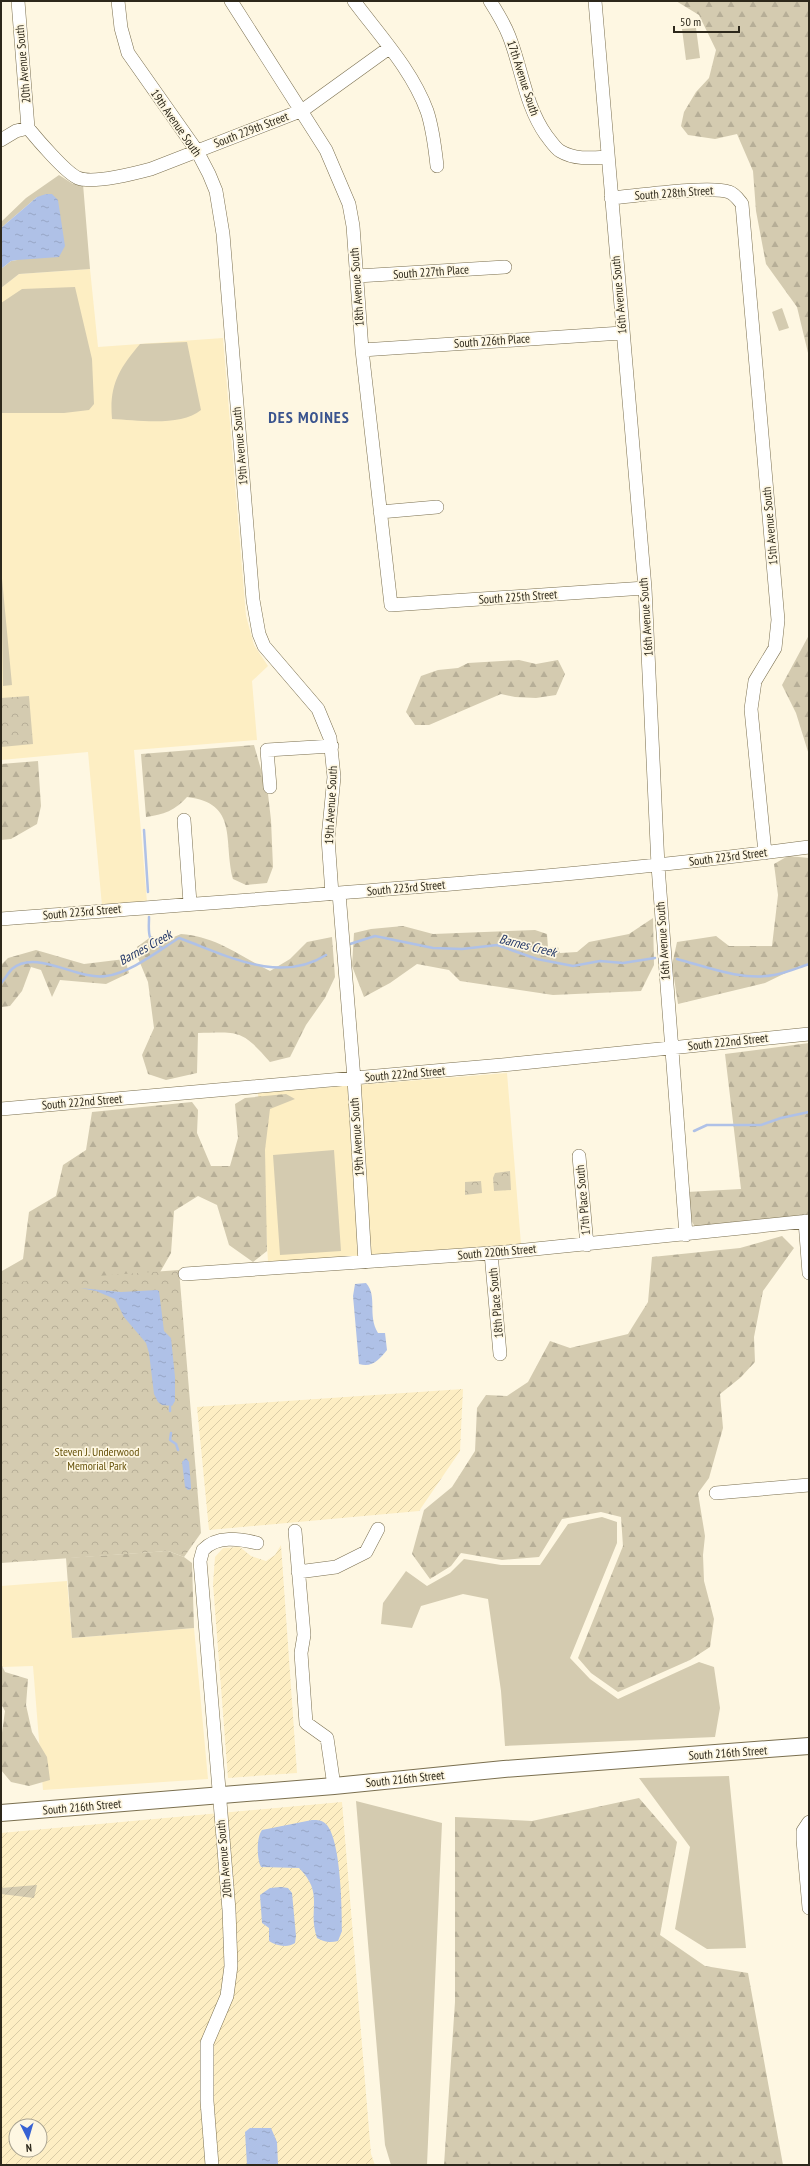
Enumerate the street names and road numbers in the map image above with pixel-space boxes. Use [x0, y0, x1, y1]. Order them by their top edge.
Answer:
street label: 20th Avenue South [12, 24, 33, 104]
street label: 17th Avenue South [504, 38, 543, 117]
street label: 19th Avenue South [148, 86, 205, 159]
street label: South 229th Street [211, 108, 291, 151]
street label: South 228th Street [634, 182, 714, 203]
street label: 18th Avenue South [346, 247, 367, 327]
street label: 16th Avenue South [608, 255, 629, 335]
street label: South 227th Place [393, 261, 469, 282]
street label: South 226th Place [454, 330, 530, 351]
street label: 19th Avenue South [229, 406, 250, 486]
street label: 15th Avenue South [759, 486, 780, 566]
street label: 16th Avenue South [635, 577, 656, 657]
street label: South 225th Street [478, 586, 558, 607]
street label: 19th Avenue South [321, 765, 340, 845]
street label: South 223rd Street [688, 844, 769, 869]
street label: South 223rd Street [366, 877, 447, 898]
street label: South 223rd Street [42, 901, 123, 922]
street label: 16th Avenue South [652, 901, 673, 981]
street label: South 222nd Street [687, 1030, 770, 1053]
street label: South 222nd Street [364, 1062, 447, 1084]
street label: South 222nd Street [41, 1090, 124, 1112]
street label: 19th Avenue South [346, 1097, 367, 1177]
street label: 17th Place South [572, 1164, 593, 1236]
street label: South 220th Street [457, 1241, 538, 1262]
street label: 18th Place South [485, 1267, 506, 1339]
street label: South 216th Street [688, 1742, 768, 1763]
street label: South 216th Street [365, 1767, 446, 1790]
street label: South 216th Street [42, 1796, 123, 1817]
street label: 20th Avenue South [213, 1819, 234, 1899]

